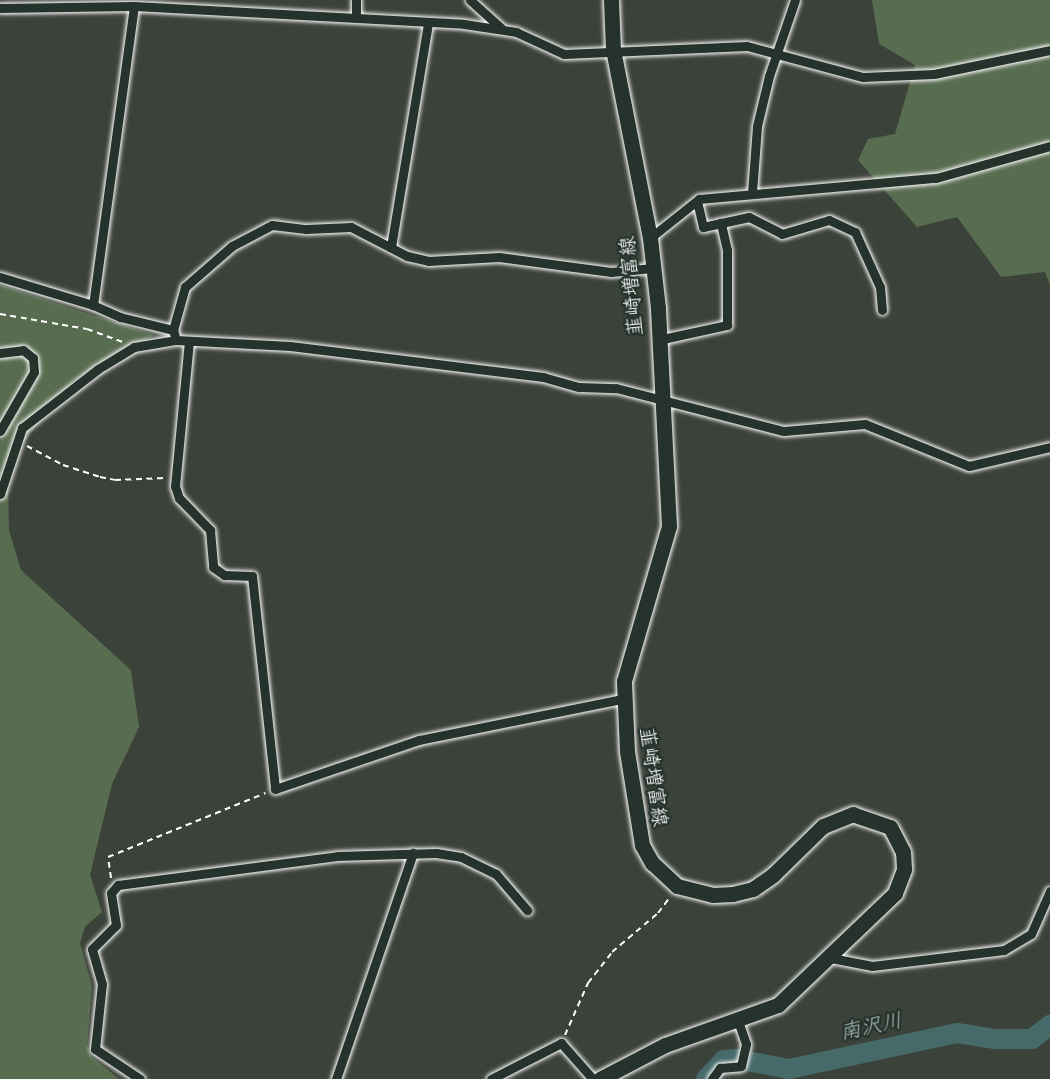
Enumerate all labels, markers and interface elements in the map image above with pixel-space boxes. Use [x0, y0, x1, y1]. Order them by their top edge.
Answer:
street label: 韮崎増富線 [616, 235, 648, 337]
street label: 韮崎増富線 [634, 726, 672, 828]
water label: 南沢川 [838, 1008, 904, 1046]

